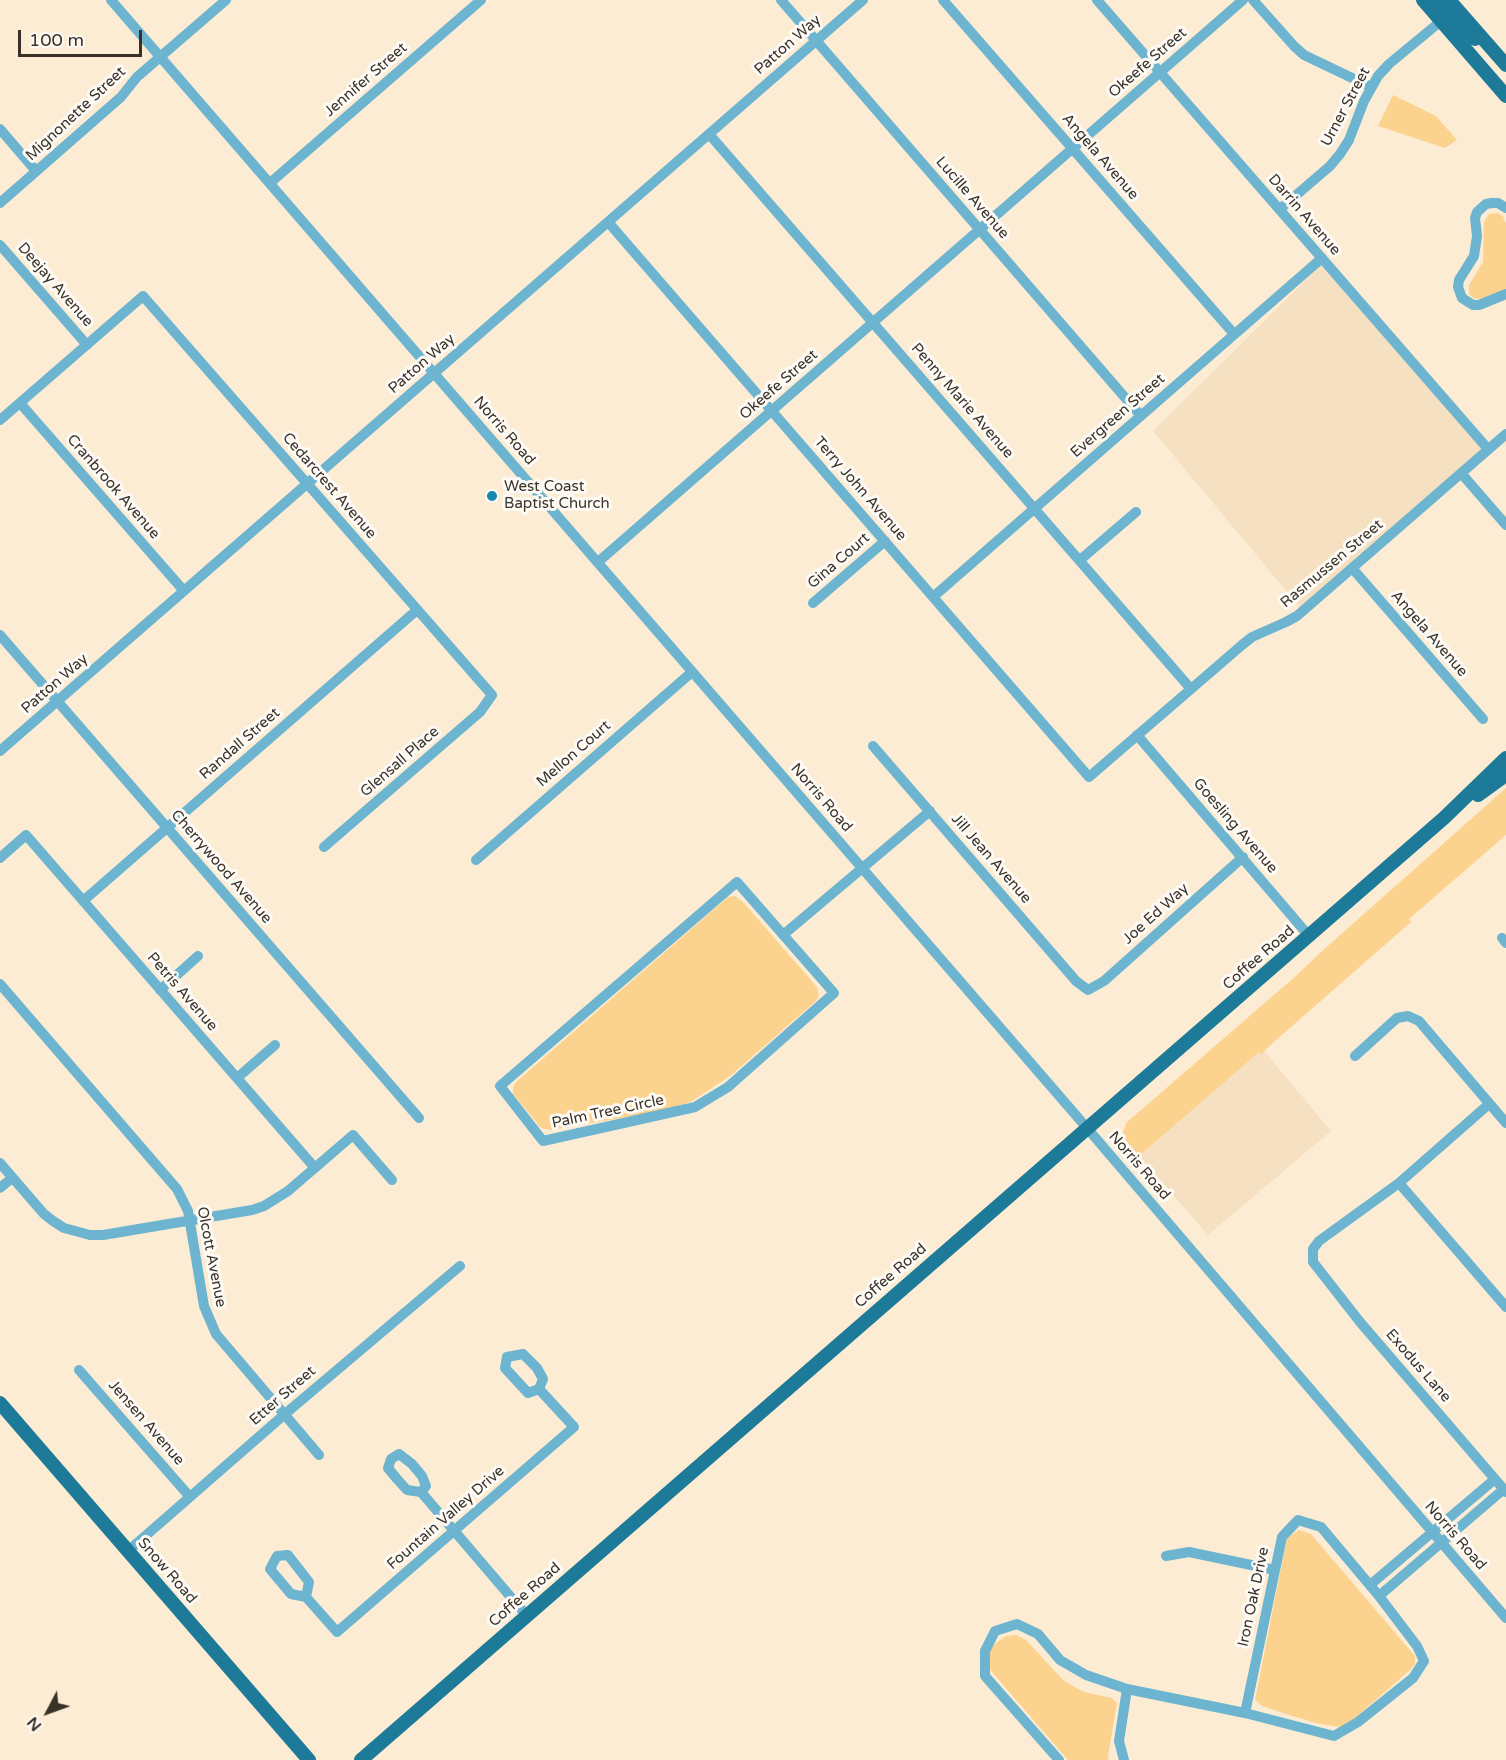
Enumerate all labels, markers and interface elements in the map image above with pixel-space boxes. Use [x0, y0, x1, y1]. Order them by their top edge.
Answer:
street label: Patton Way [751, 11, 825, 79]
scale bar [21, 18, 146, 56]
street label: Okeefe Street [1105, 24, 1191, 102]
text: 100 m [29, 29, 84, 51]
street label: Jennifer Street [321, 39, 411, 121]
street label: Mignonette Street [22, 63, 130, 165]
street label: Urner Street [1318, 64, 1374, 150]
street label: Angela Avenue [1058, 110, 1142, 204]
street label: Lucille Avenue [931, 153, 1013, 243]
street label: Darrin Avenue [1264, 171, 1344, 259]
street label: Deejay Avenue [14, 239, 96, 331]
street label: Patton Way [385, 330, 459, 398]
street label: Penny Marie Avenue [907, 340, 1017, 462]
street label: Okeefe Street [736, 346, 822, 424]
street label: Evergreen Street [1067, 370, 1169, 462]
street label: Norris Road [469, 393, 539, 469]
street label: Cedarcrest Avenue [278, 429, 380, 543]
street label: Cranbrook Avenue [63, 431, 163, 543]
street label: Terry John Avenue [810, 433, 910, 545]
place label: West Coast Baptist Church [504, 478, 610, 513]
marker: West Coast Baptist Church [485, 489, 499, 503]
street label: Rasmussen Street [1277, 516, 1387, 612]
street label: Gina Court [804, 529, 874, 593]
street label: Angela Avenue [1387, 587, 1471, 681]
street label: Patton Way [18, 650, 92, 718]
street label: Randall Street [196, 704, 284, 784]
street label: Mellon Court [533, 717, 615, 791]
street label: Glensall Place [357, 723, 443, 801]
street label: Norris Road [786, 760, 856, 836]
street label: Goesling Avenue [1189, 775, 1281, 877]
street label: Cherrywood Avenue [167, 807, 275, 927]
street label: Jill Jean Avenue [947, 811, 1035, 907]
street label: Joe Ed Way [1119, 880, 1193, 948]
street label: Coffee Road [1220, 922, 1298, 994]
street label: Petris Avenue [143, 949, 221, 1035]
street label: Palm Tree Circle [550, 1091, 666, 1133]
street label: Norris Road [1104, 1128, 1174, 1204]
street label: Olcott Avenue [192, 1205, 230, 1309]
street label: Coffee Road [852, 1240, 930, 1312]
street label: Exodus Lane [1381, 1326, 1455, 1406]
street label: Etter Street [246, 1362, 320, 1430]
street label: Jensen Avenue [104, 1377, 188, 1469]
street label: Fountain Valley Drive [384, 1462, 508, 1574]
street label: Norris Road [1420, 1498, 1490, 1574]
street label: Snow Road [134, 1535, 200, 1607]
street label: Iron Oak Drive [1235, 1546, 1273, 1648]
street label: Coffee Road [486, 1559, 564, 1631]
north arrow [18, 1682, 78, 1742]
text: N [23, 1712, 46, 1735]

